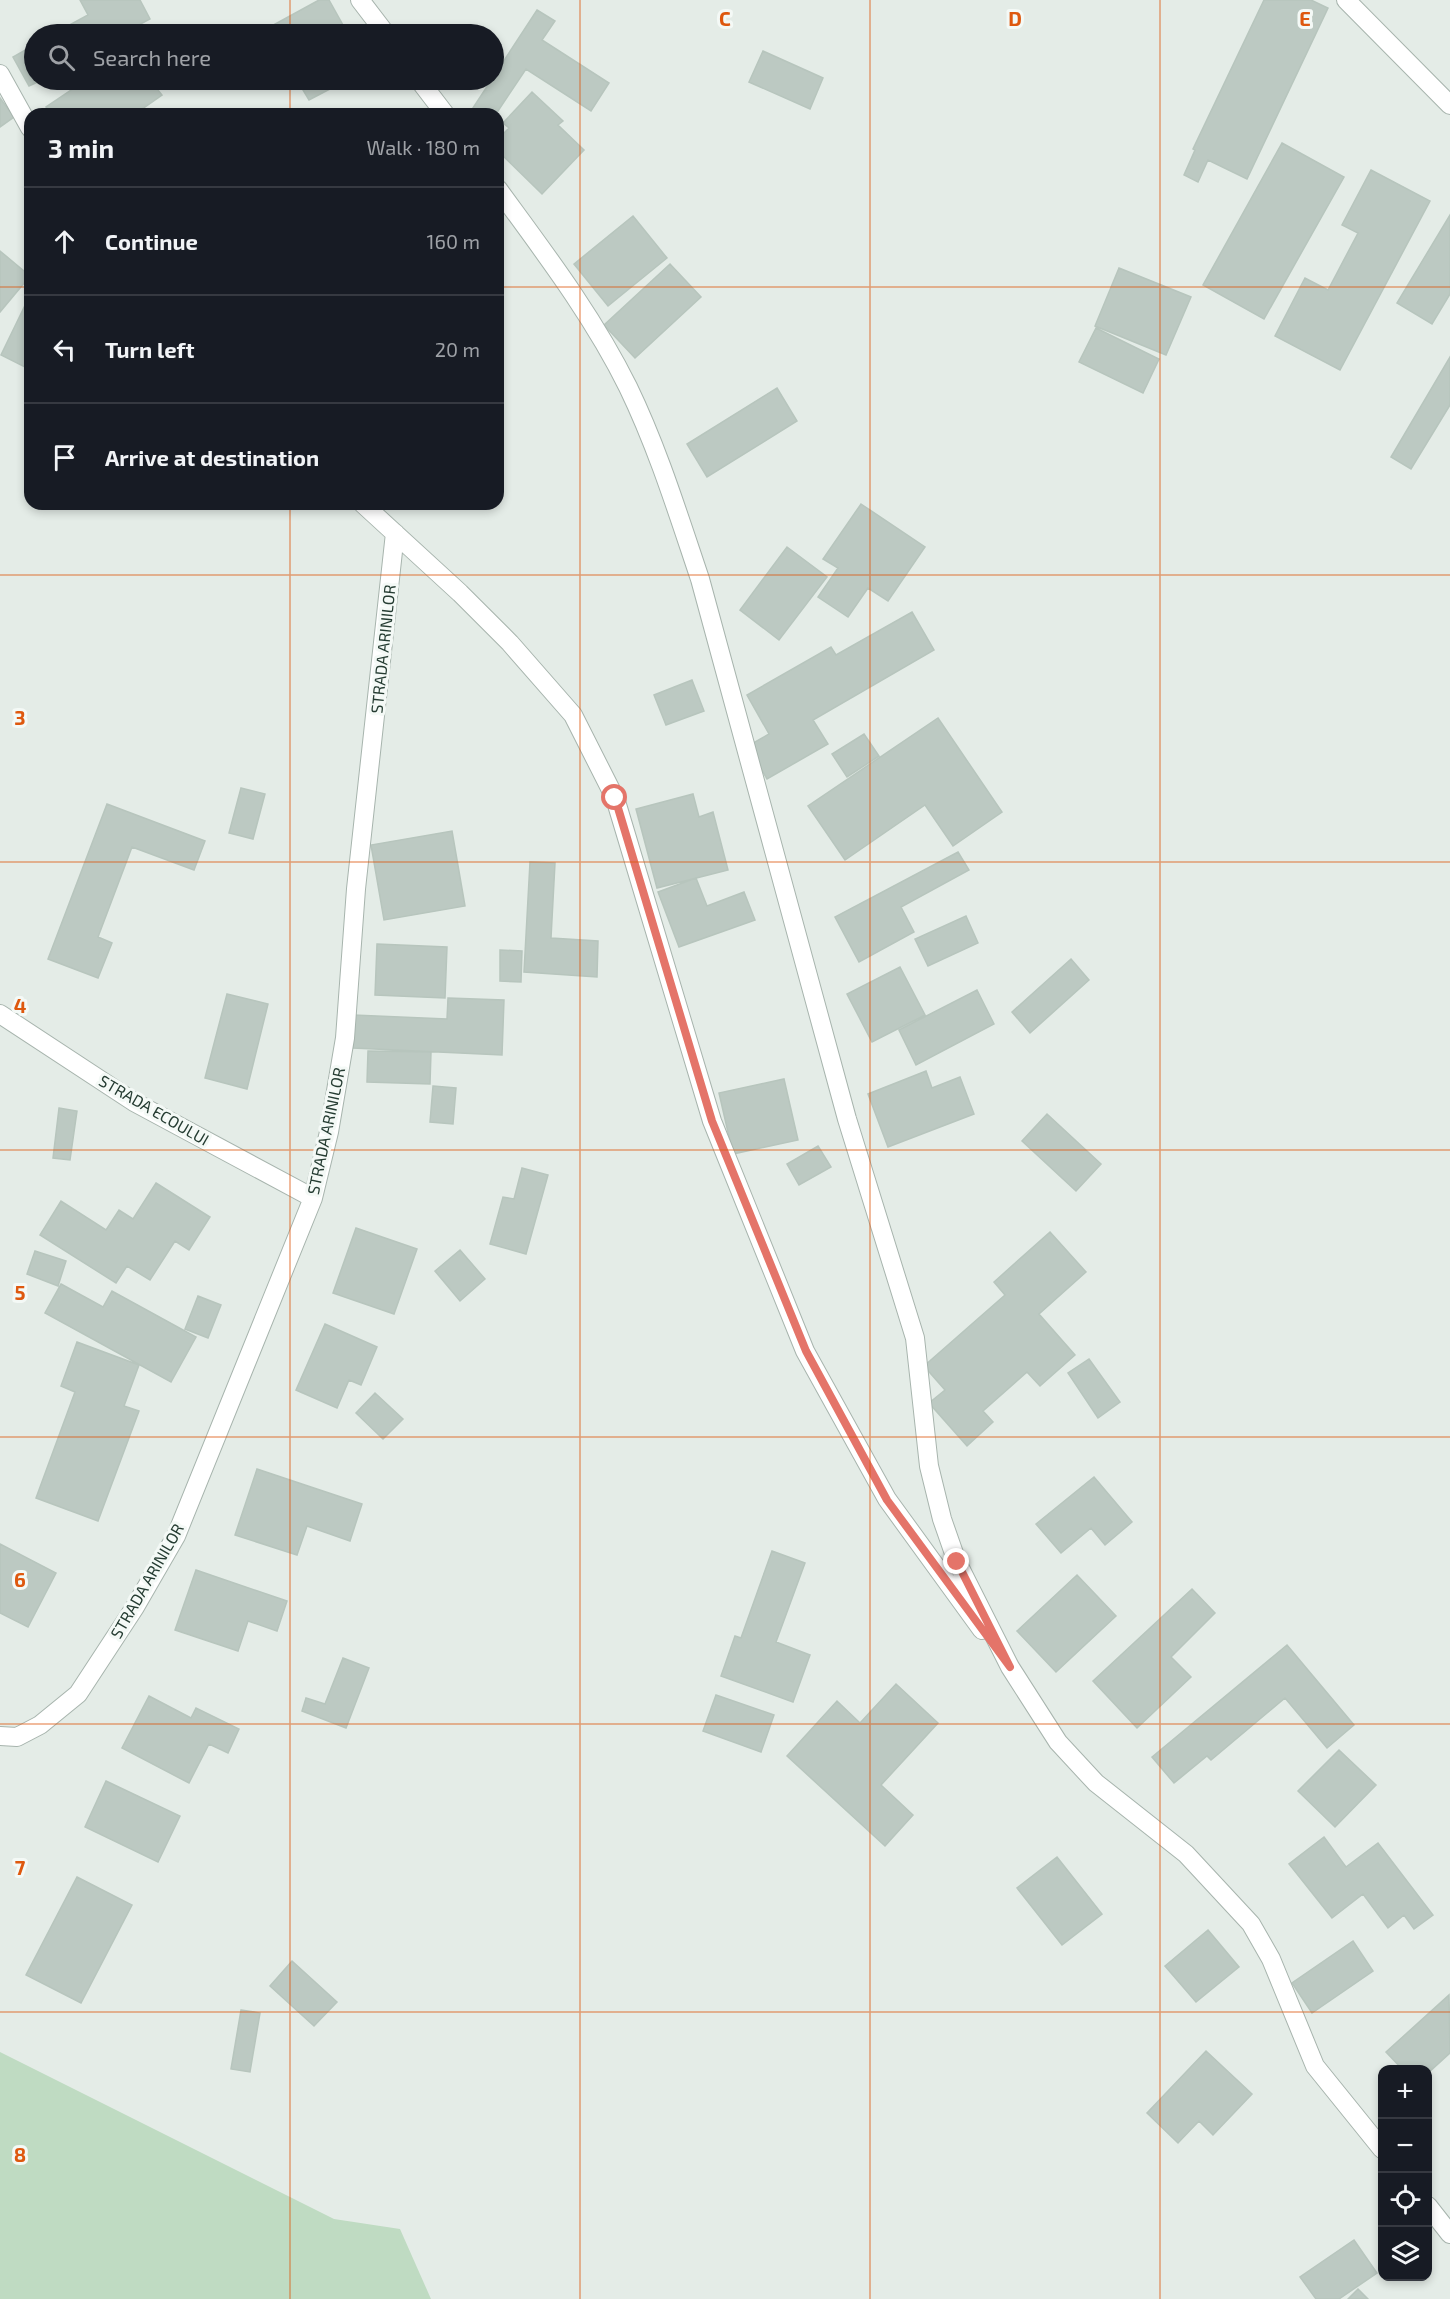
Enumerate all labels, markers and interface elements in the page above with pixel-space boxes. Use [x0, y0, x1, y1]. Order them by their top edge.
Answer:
text: C [719, 6, 731, 30]
text: D [1008, 6, 1022, 30]
text: E [1299, 6, 1311, 30]
search box [24, 24, 504, 90]
icon: search [45, 41, 78, 74]
text: Search here [93, 44, 211, 70]
text: 3 min [48, 132, 114, 163]
text: Walk · 180 m [367, 135, 480, 159]
icon: ahead [48, 225, 81, 258]
text: Continue [105, 228, 198, 254]
text: 160 m [427, 229, 480, 253]
icon: left [48, 333, 81, 366]
text: Turn left [105, 336, 194, 362]
text: 20 m [435, 337, 480, 361]
icon: arrive [48, 441, 81, 474]
text: Arrive at destination [105, 444, 319, 470]
street label: STRADA ARINILOR [366, 583, 399, 714]
text: 3 [14, 705, 26, 729]
route start [601, 784, 627, 810]
text: 4 [14, 993, 27, 1017]
street label: STRADA ARINILOR [303, 1065, 348, 1196]
street label: STRADA ECOULUI [96, 1070, 213, 1149]
text: 5 [14, 1280, 26, 1304]
street label: STRADA ARINILOR [106, 1520, 187, 1642]
route end [943, 1548, 969, 1574]
text: 6 [14, 1567, 26, 1591]
text: 7 [15, 1855, 26, 1879]
map controls [1378, 2065, 1432, 2281]
button: + [1378, 2065, 1432, 2119]
button: − [1378, 2119, 1432, 2173]
text: 8 [14, 2142, 26, 2166]
button: locate [1378, 2173, 1432, 2227]
button: layers [1378, 2227, 1432, 2281]

